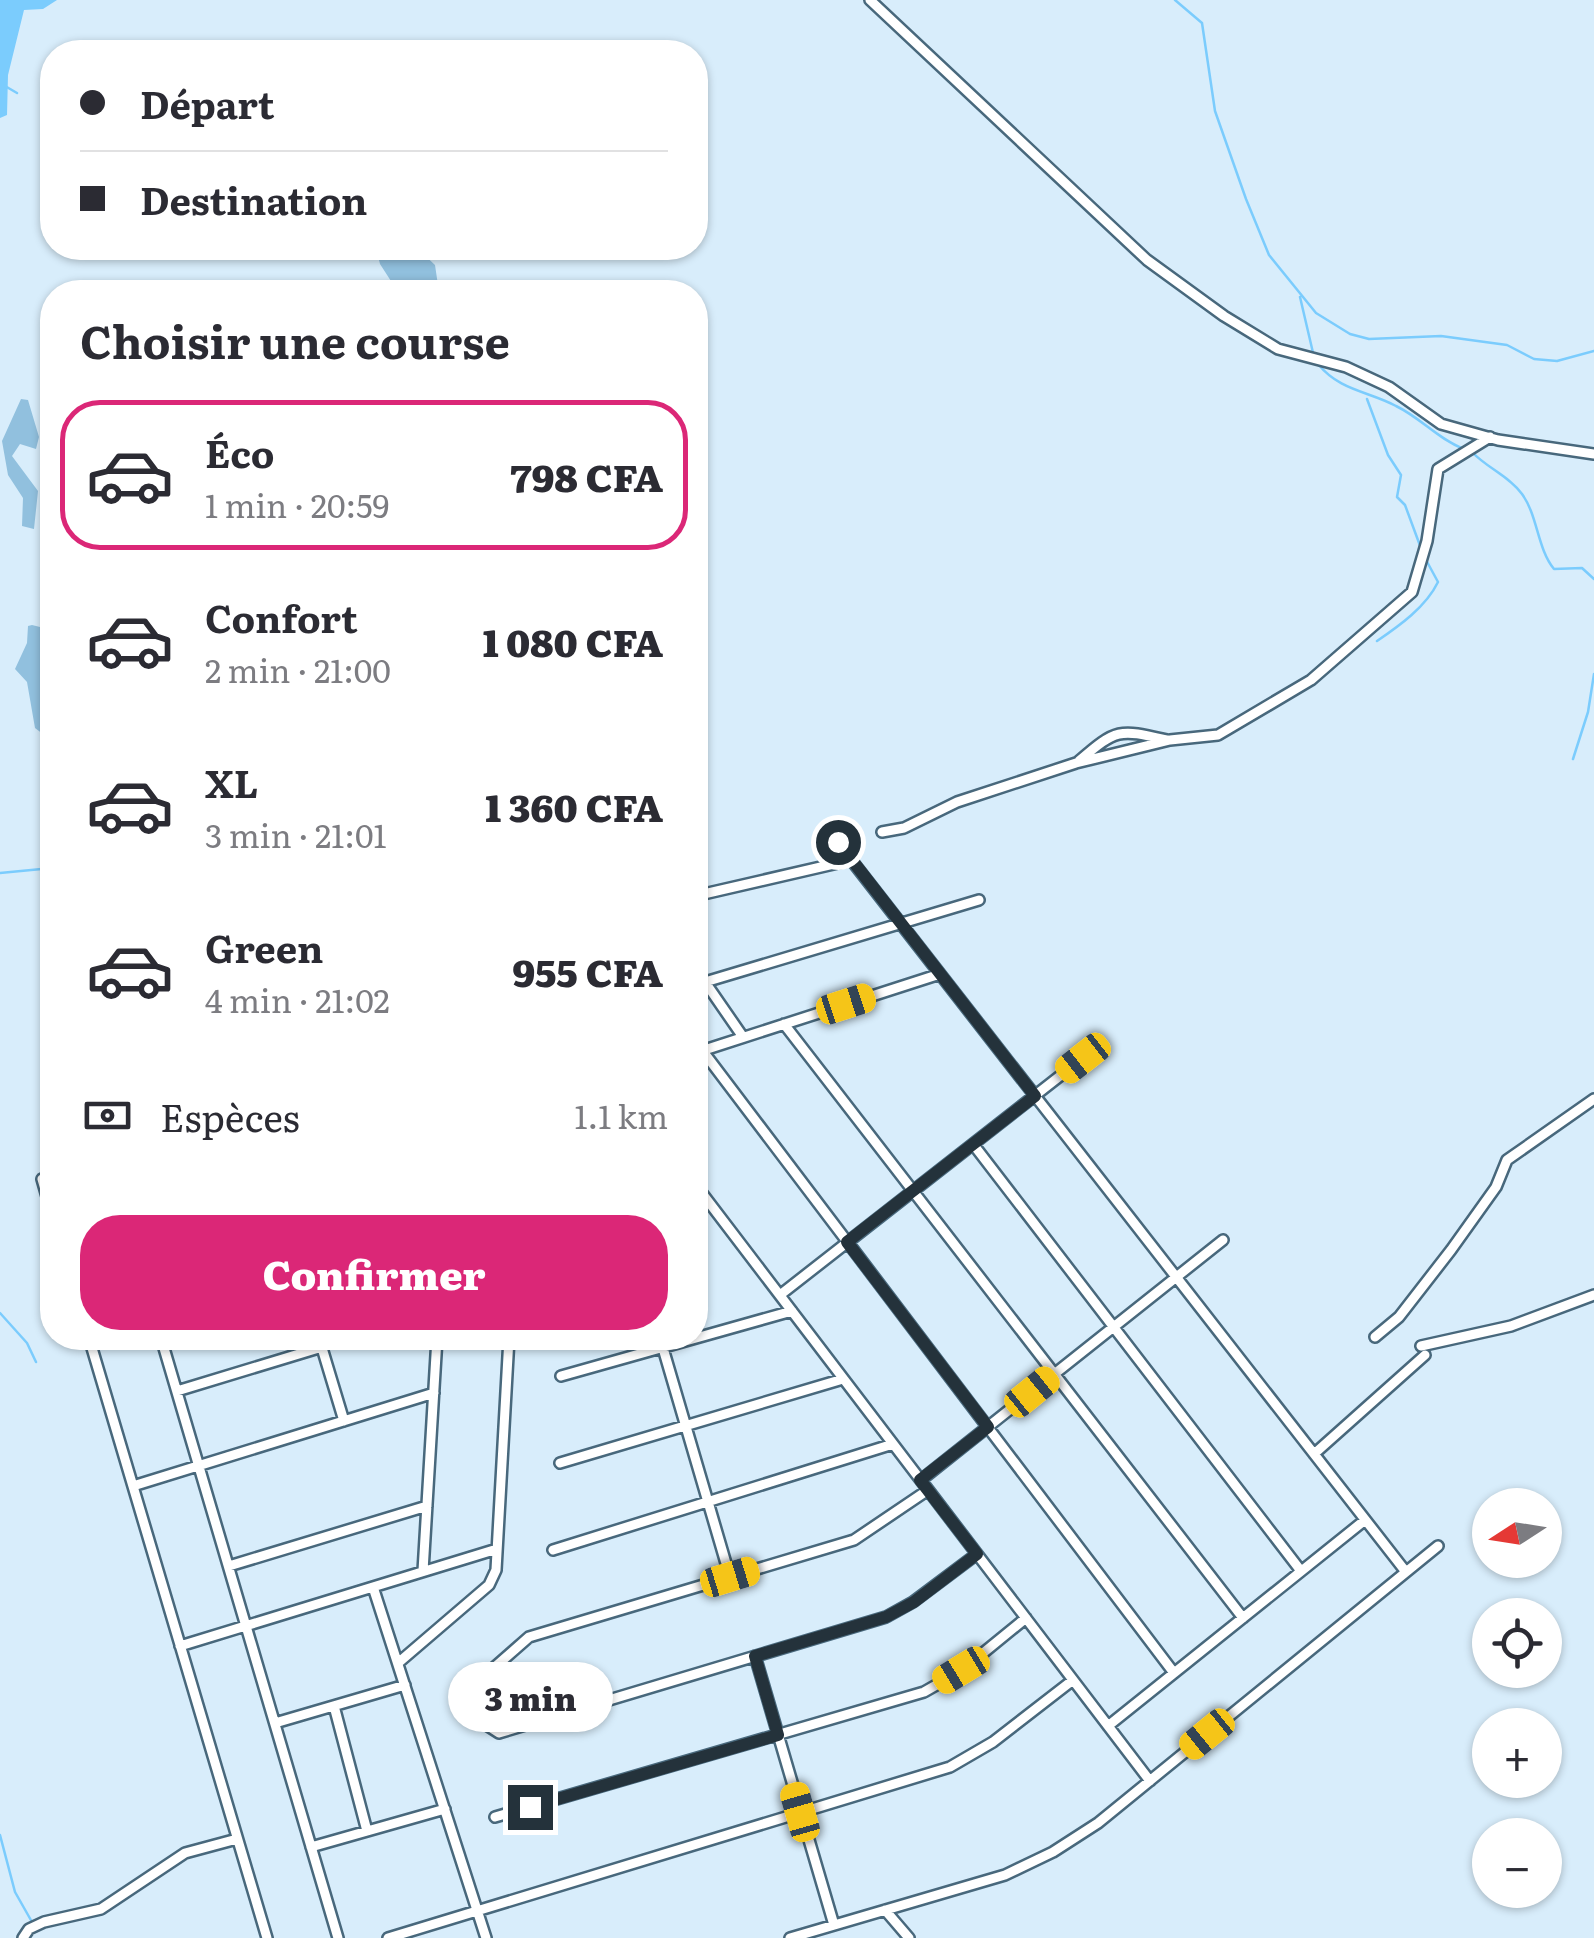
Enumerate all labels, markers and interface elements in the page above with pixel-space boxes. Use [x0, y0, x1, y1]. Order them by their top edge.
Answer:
text: Départ [140, 74, 275, 131]
text: Destination [140, 170, 367, 227]
text: Choisir une course [80, 306, 510, 373]
text: Éco [205, 423, 275, 480]
icon: car [85, 430, 175, 520]
text: 798 CFA [510, 447, 663, 504]
text: 1 min · 20:59 [205, 480, 389, 528]
text: Confort [205, 588, 358, 645]
icon: car [85, 595, 175, 685]
text: 1 080 CFA [483, 612, 663, 669]
text: 2 min · 21:00 [205, 645, 391, 693]
text: XL [205, 753, 258, 810]
icon: car [85, 760, 175, 850]
text: 1 360 CFA [485, 777, 663, 834]
text: 3 min · 21:01 [205, 810, 387, 858]
route start [816, 820, 861, 865]
text: Green [205, 918, 323, 975]
icon: car [85, 925, 175, 1015]
text: 955 CFA [512, 942, 663, 999]
text: 4 min · 21:02 [205, 975, 390, 1023]
car [813, 980, 879, 1028]
car [1050, 1028, 1116, 1088]
text: Espèces [160, 1087, 300, 1144]
icon: cash [80, 1088, 135, 1143]
text: 1.1 km [575, 1091, 668, 1139]
button: Confirmer [80, 1215, 668, 1330]
car [999, 1361, 1065, 1423]
north arrow [1472, 1488, 1562, 1578]
map controls [1472, 1488, 1562, 1908]
car [697, 1554, 763, 1600]
button: locate [1472, 1598, 1562, 1688]
car [928, 1642, 994, 1698]
callout: 3 min [448, 1662, 612, 1732]
text: 3 min [484, 1673, 577, 1721]
car [1174, 1703, 1240, 1765]
button: + [1472, 1708, 1562, 1798]
car [777, 1779, 823, 1845]
route end [508, 1785, 553, 1830]
button: − [1472, 1818, 1562, 1908]

